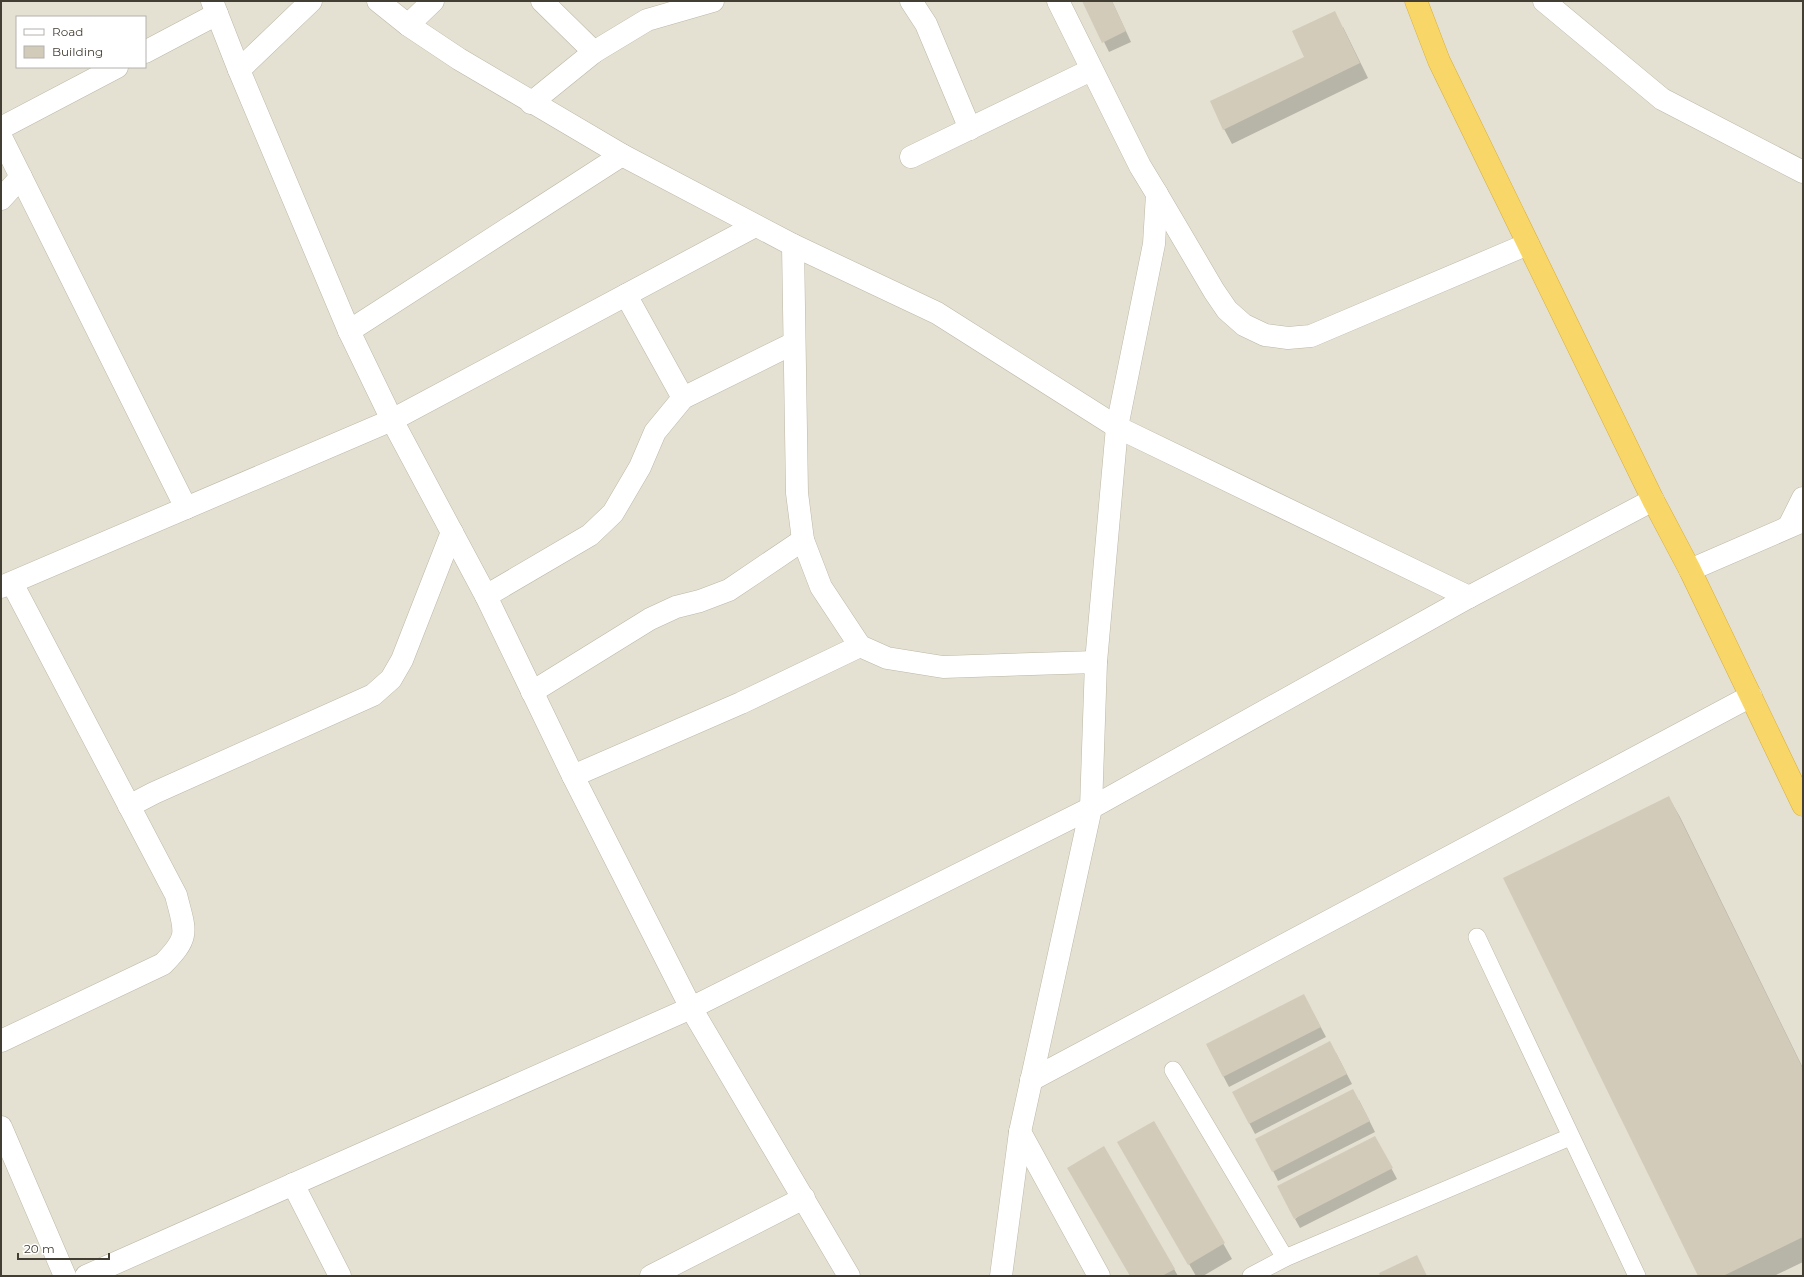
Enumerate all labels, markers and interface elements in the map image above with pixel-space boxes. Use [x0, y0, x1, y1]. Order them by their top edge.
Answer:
legend [16, 16, 146, 68]
text: Road [52, 24, 83, 39]
text: Building [52, 44, 103, 59]
scale bar [18, 1235, 109, 1261]
text: 20 m [24, 1241, 55, 1256]

